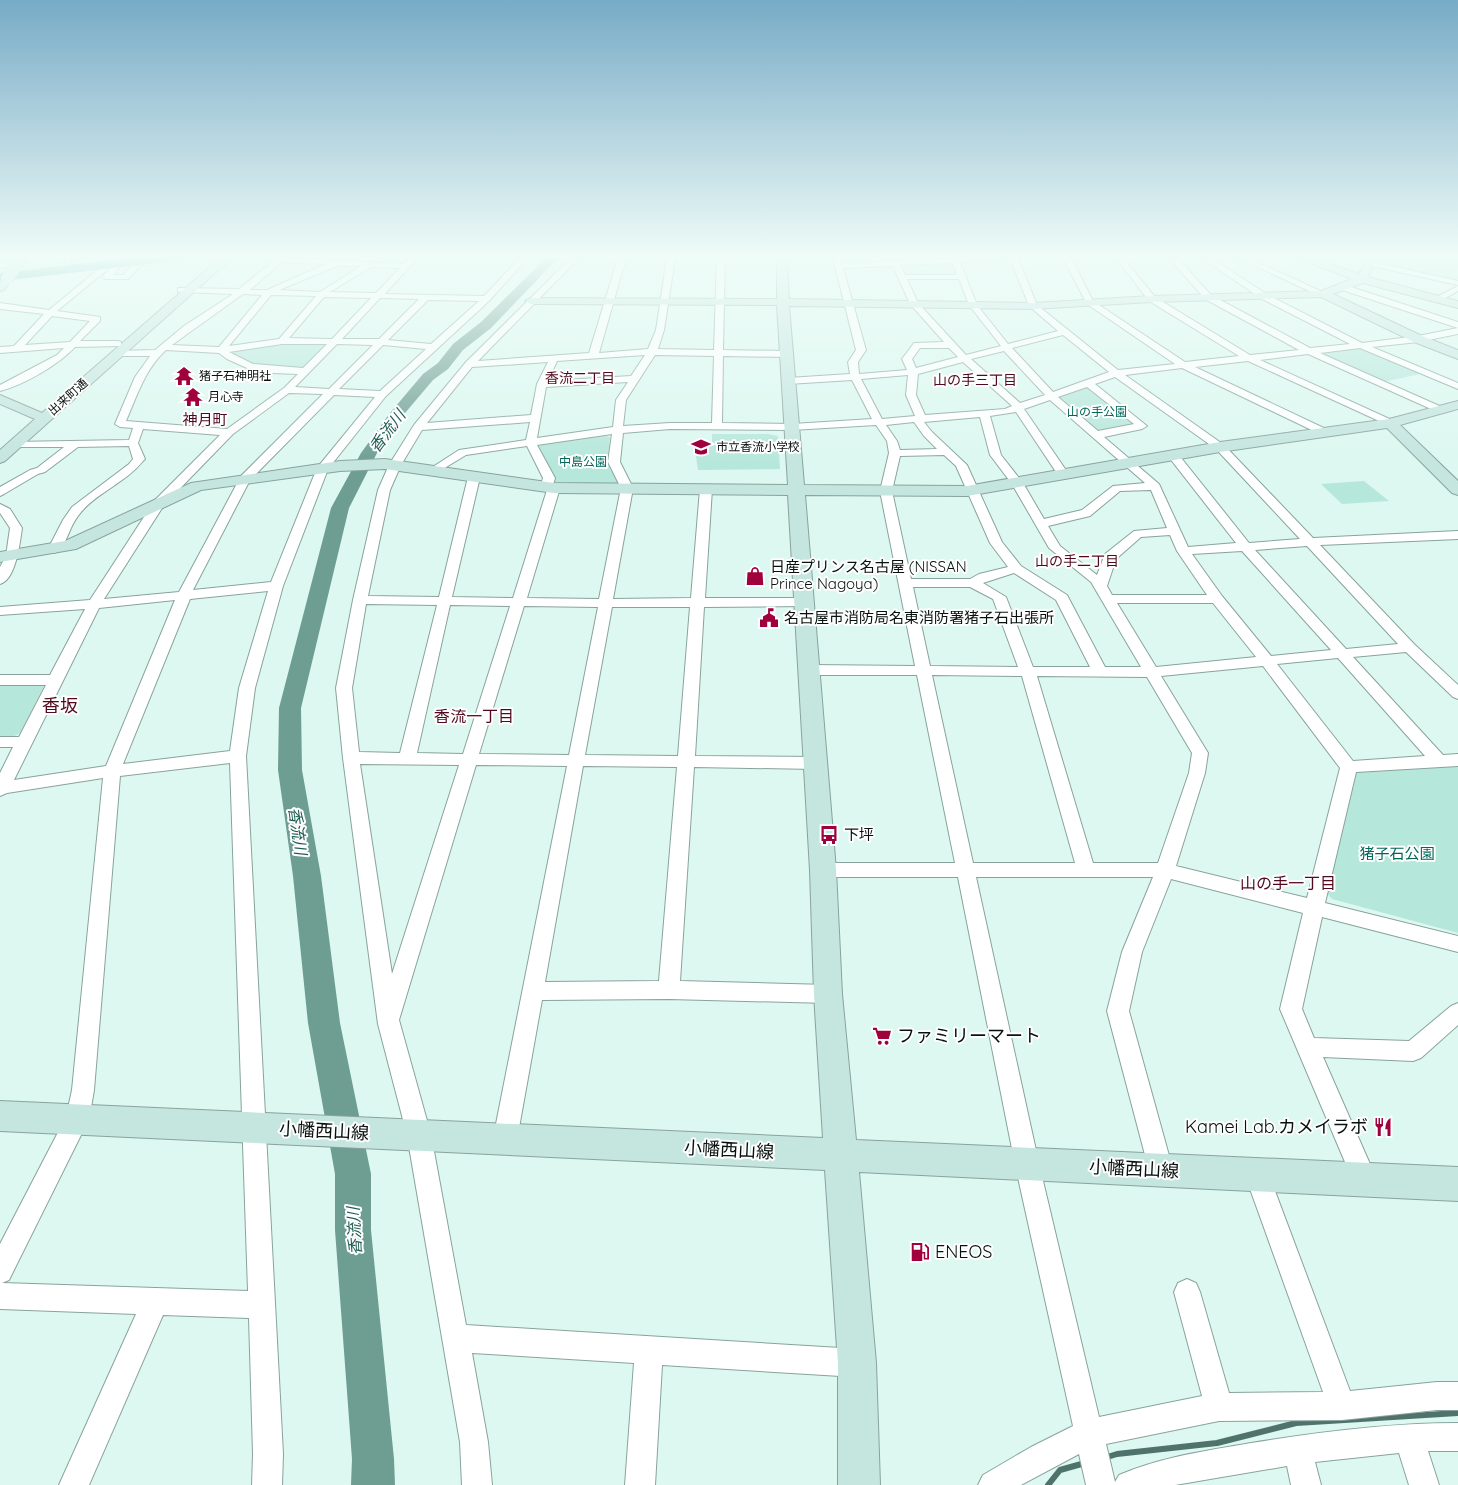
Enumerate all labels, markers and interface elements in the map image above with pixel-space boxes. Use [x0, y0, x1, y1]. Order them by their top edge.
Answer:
temple icon: 猪子石神明社 [173, 365, 195, 387]
place label: 猪子石神明社 [199, 368, 271, 383]
district label: 香流二丁目 [545, 369, 615, 387]
district label: 山の手三丁目 [933, 371, 1017, 389]
street label: 出来町通 [45, 375, 91, 418]
temple icon: 月心寺 [182, 386, 204, 408]
place label: 月心寺 [208, 389, 244, 404]
water label: 香流川 [365, 404, 411, 456]
park label: 山の手公園 [1067, 404, 1127, 419]
district label: 神月町 [182, 410, 228, 429]
school or university icon: 市立香流小学校 [690, 436, 712, 458]
place label: 市立香流小学校 [716, 439, 800, 454]
park label: 中島公園 [559, 454, 607, 469]
district label: 山の手二丁目 [1035, 552, 1119, 570]
place label: 日産プリンス名古屋 (NISSAN Prince Nagoya) [770, 557, 967, 593]
shop icon: 日産プリンス名古屋 (NISSAN Prince Nagoya) [744, 565, 766, 587]
public building icon: 名古屋市消防局名東消防署猪子石出張所 [758, 607, 780, 629]
place label: 名古屋市消防局名東消防署猪子石出張所 [784, 608, 1054, 627]
district label: 香坂 [42, 694, 78, 717]
district label: 香流一丁目 [434, 706, 514, 726]
water label: 香流川 [285, 806, 312, 858]
bus stop icon: 下坪 [818, 824, 840, 846]
place label: 下坪 [844, 825, 874, 844]
park label: 猪子石公園 [1359, 844, 1435, 863]
district label: 山の手一丁目 [1240, 873, 1336, 893]
place label: ファミリーマート [897, 1024, 1041, 1047]
supermarket icon: ファミリーマート [871, 1025, 893, 1047]
place label: Kamei Lab.カメイラボ [1185, 1115, 1368, 1138]
restaurant icon: Kamei Lab.カメイラボ [1372, 1116, 1394, 1138]
street label: 小幡西山線 [278, 1117, 370, 1144]
street label: 小幡西山線 [683, 1136, 775, 1163]
street label: 小幡西山線 [1088, 1155, 1180, 1182]
water label: 香流川 [343, 1205, 365, 1255]
place label: ENEOS [935, 1240, 992, 1263]
fuel station icon: ENEOS [909, 1241, 931, 1263]

